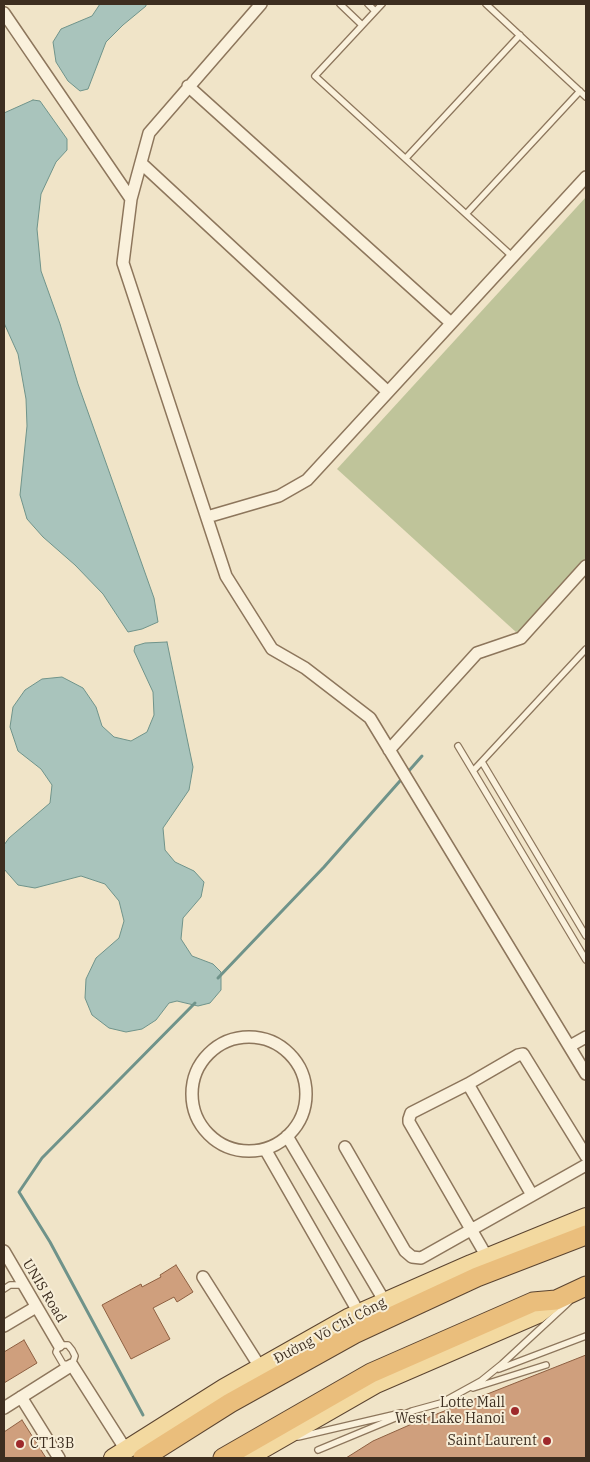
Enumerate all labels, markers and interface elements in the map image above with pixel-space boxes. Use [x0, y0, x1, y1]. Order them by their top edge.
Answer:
street label: UNIS Road [19, 1256, 69, 1326]
street label: Đường Võ Chí Công [271, 1294, 389, 1368]
place label: Lotte Mall West Lake Hanoi [395, 1395, 505, 1428]
marker: Lotte Mall West Lake Hanoi [509, 1405, 521, 1417]
place label: Saint Laurent [447, 1433, 537, 1449]
marker: Saint Laurent [541, 1435, 553, 1447]
place label: CT13B [30, 1436, 74, 1452]
marker: CT13B [14, 1438, 26, 1450]

